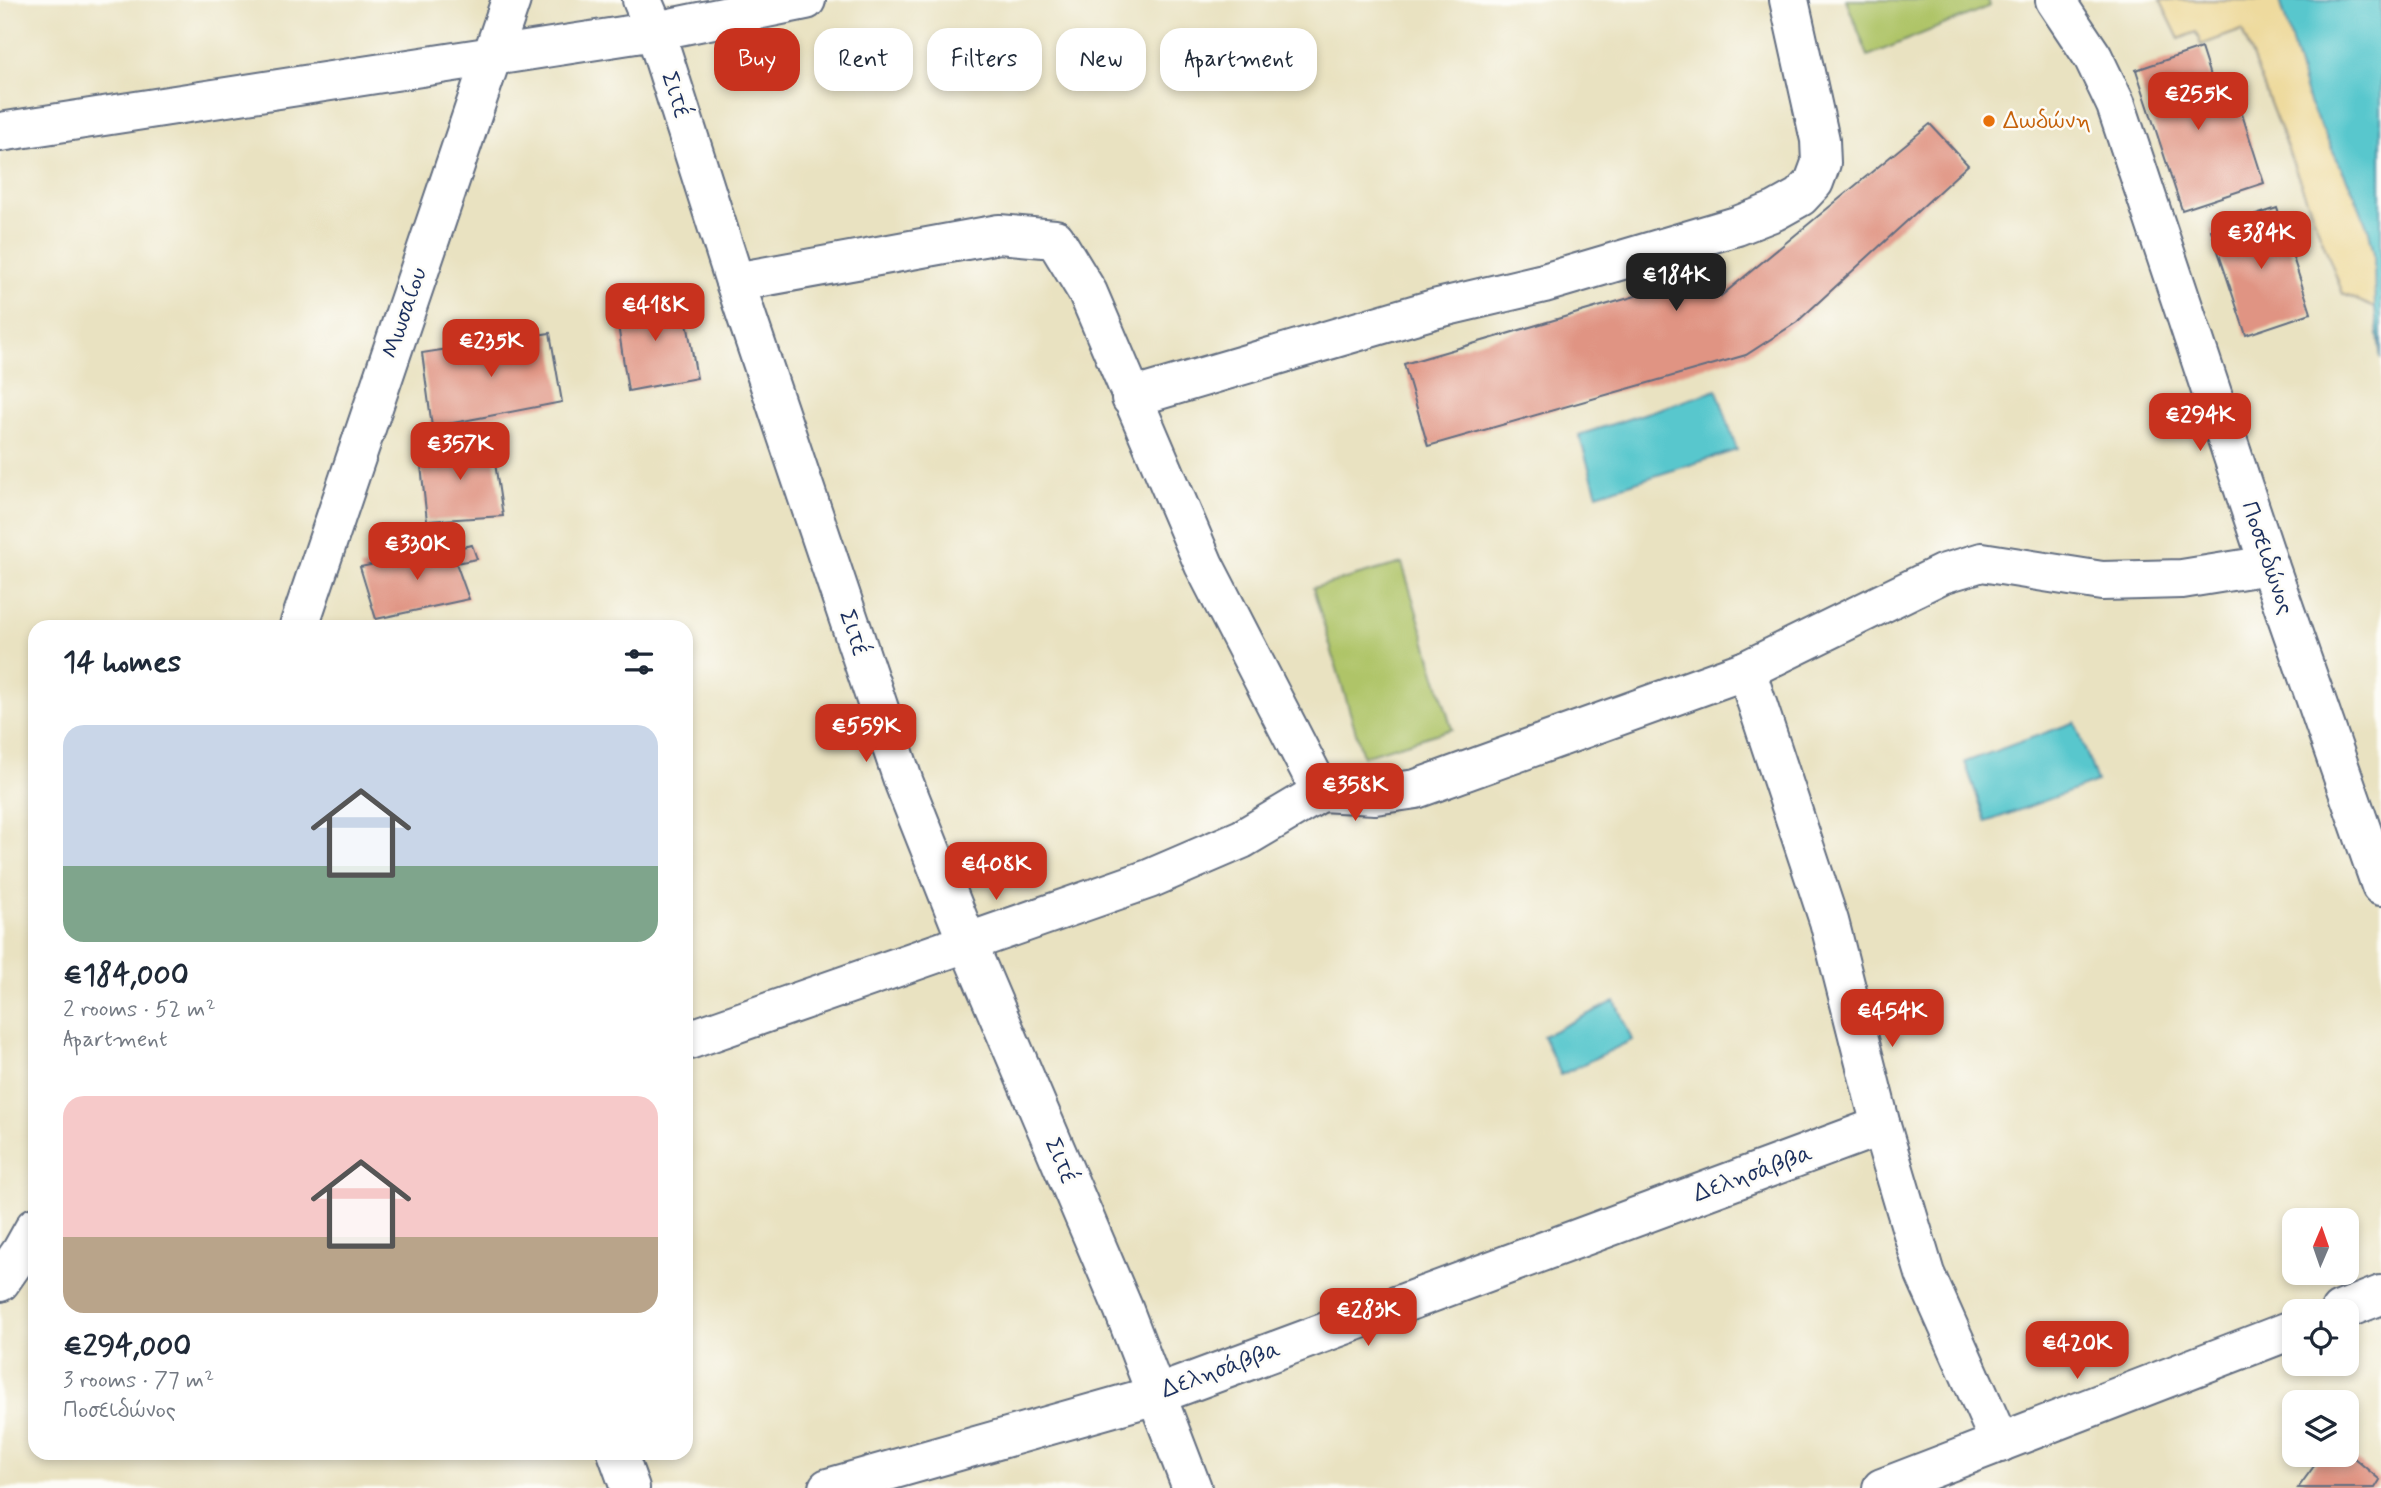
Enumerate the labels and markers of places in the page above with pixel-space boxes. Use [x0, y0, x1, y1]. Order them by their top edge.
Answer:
pin: €255K [2149, 72, 2247, 132]
place label: Δωδώνη [2003, 106, 2091, 137]
marker: Δωδώνη [1981, 113, 1997, 129]
pin: €384K [2212, 212, 2310, 271]
pin: €184K [1627, 254, 1725, 313]
pin: €418K [606, 284, 704, 343]
pin: €235K [442, 320, 540, 379]
pin: €294K [2151, 393, 2249, 453]
pin: €357K [411, 422, 509, 482]
pin: €330K [368, 522, 466, 582]
pin: €559K [817, 704, 915, 764]
pin: €358K [1306, 764, 1404, 823]
pin: €408K [947, 842, 1045, 902]
pin: €454K [1843, 990, 1941, 1049]
pin: €283K [1319, 1288, 1417, 1348]
pin: €420K [2028, 1322, 2126, 1381]

